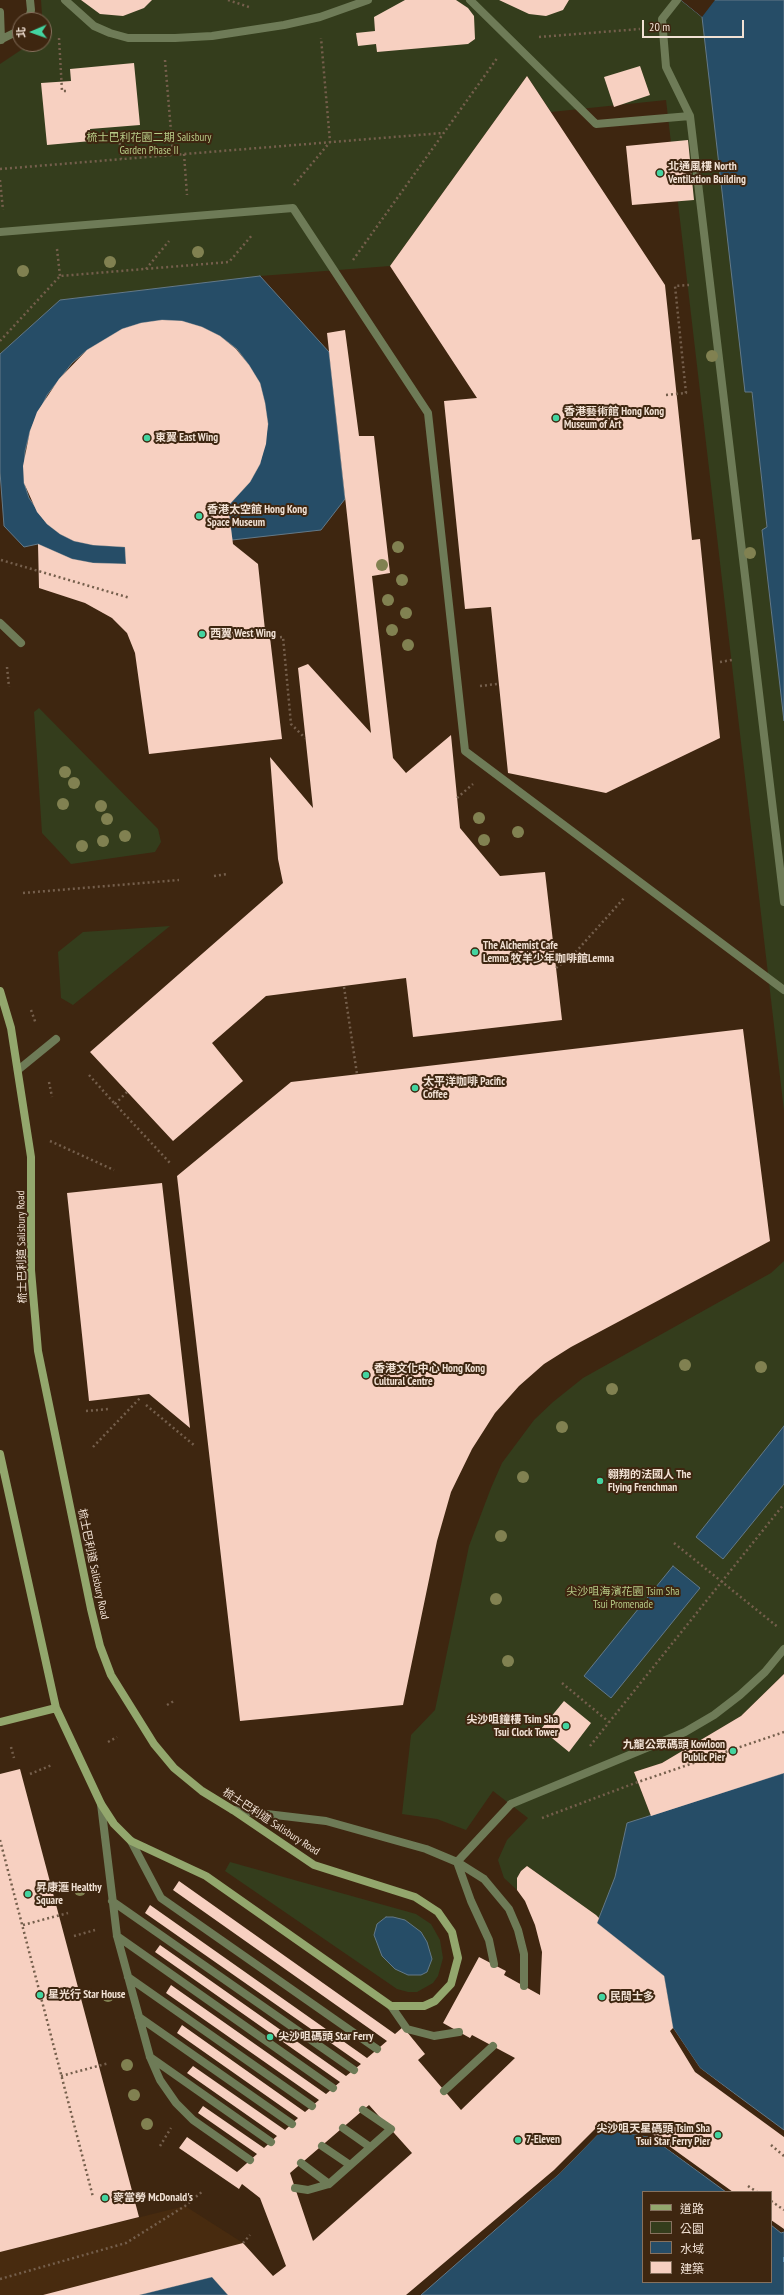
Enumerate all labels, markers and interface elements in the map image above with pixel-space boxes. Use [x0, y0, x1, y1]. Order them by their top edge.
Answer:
north arrow [12, 12, 52, 52]
scale bar [644, 12, 746, 38]
text: 20 m [649, 19, 670, 34]
text: 北 [14, 27, 28, 38]
park label: 梳士巴利花園二期 Salisbury Garden Phase II [87, 131, 211, 157]
place label: 北通風樓 North Ventilation Building [668, 160, 746, 186]
marker: 北通風樓 North Ventilation Building [655, 168, 665, 178]
place label: 香港藝術館 Hong Kong Museum of Art [564, 405, 664, 431]
marker: 香港藝術館 Hong Kong Museum of Art [551, 413, 561, 423]
place label: 東翼 East Wing [155, 431, 218, 445]
marker: 東翼 East Wing [142, 433, 152, 443]
place label: 香港太空館 Hong Kong Space Museum [207, 503, 307, 529]
marker: 香港太空館 Hong Kong Space Museum [194, 511, 204, 521]
place label: 西翼 West Wing [210, 627, 276, 641]
marker: 西翼 West Wing [197, 629, 207, 639]
place label: The Alchemist Cafe Lemna 牧羊少年咖啡館Lemna [483, 939, 614, 965]
marker: The Alchemist Cafe Lemna 牧羊少年咖啡館Lemna [470, 947, 480, 957]
place label: 太平洋咖啡 Pacific Coffee [423, 1075, 505, 1101]
marker: 太平洋咖啡 Pacific Coffee [410, 1083, 420, 1093]
street label: 梳士巴利道 Salisbury Road [14, 1190, 30, 1304]
place label: 香港文化中心 Hong Kong Cultural Centre [374, 1362, 485, 1388]
marker: 香港文化中心 Hong Kong Cultural Centre [361, 1370, 371, 1380]
place label: 翱翔的法國人 The Flying Frenchman [608, 1468, 691, 1494]
marker: 翱翔的法國人 The Flying Frenchman [595, 1476, 605, 1486]
street label: 梳士巴利道 Salisbury Road [75, 1507, 111, 1621]
park label: 尖沙咀海濱花園 Tsim Sha Tsui Promenade [567, 1585, 679, 1611]
place label: 尖沙咀鐘樓 Tsim Sha Tsui Clock Tower [466, 1713, 558, 1739]
marker: 尖沙咀鐘樓 Tsim Sha Tsui Clock Tower [561, 1721, 571, 1731]
place label: 九龍公眾碼頭 Kowloon Public Pier [623, 1738, 725, 1764]
marker: 九龍公眾碼頭 Kowloon Public Pier [728, 1746, 738, 1756]
street label: 梳士巴利道 Salisbury Road [220, 1786, 322, 1858]
place label: 昇康滙 Healthy Square [36, 1881, 102, 1907]
marker: 昇康滙 Healthy Square [23, 1889, 33, 1899]
place label: 星光行 Star House [48, 1988, 126, 2002]
marker: 星光行 Star House [35, 1990, 45, 2000]
place label: 民間士多 [610, 1990, 654, 2004]
marker: 民間士多 [597, 1992, 607, 2002]
place label: 尖沙咀碼頭 Star Ferry [278, 2030, 373, 2044]
marker: 尖沙咀碼頭 Star Ferry [265, 2032, 275, 2042]
place label: 尖沙咀天星碼頭 Tsim Sha Tsui Star Ferry Pier [596, 2122, 710, 2148]
marker: 尖沙咀天星碼頭 Tsim Sha Tsui Star Ferry Pier [713, 2130, 723, 2140]
place label: 7-Eleven [526, 2133, 560, 2147]
marker: 7-Eleven [513, 2135, 523, 2145]
place label: 麥當勞 McDonald's [113, 2191, 193, 2205]
legend [642, 2191, 772, 2283]
marker: 麥當勞 McDonald's [100, 2193, 110, 2203]
text: 道路 [680, 2201, 704, 2216]
text: 公園 [680, 2221, 704, 2236]
text: 水域 [680, 2241, 704, 2256]
text: 建築 [680, 2261, 704, 2276]

